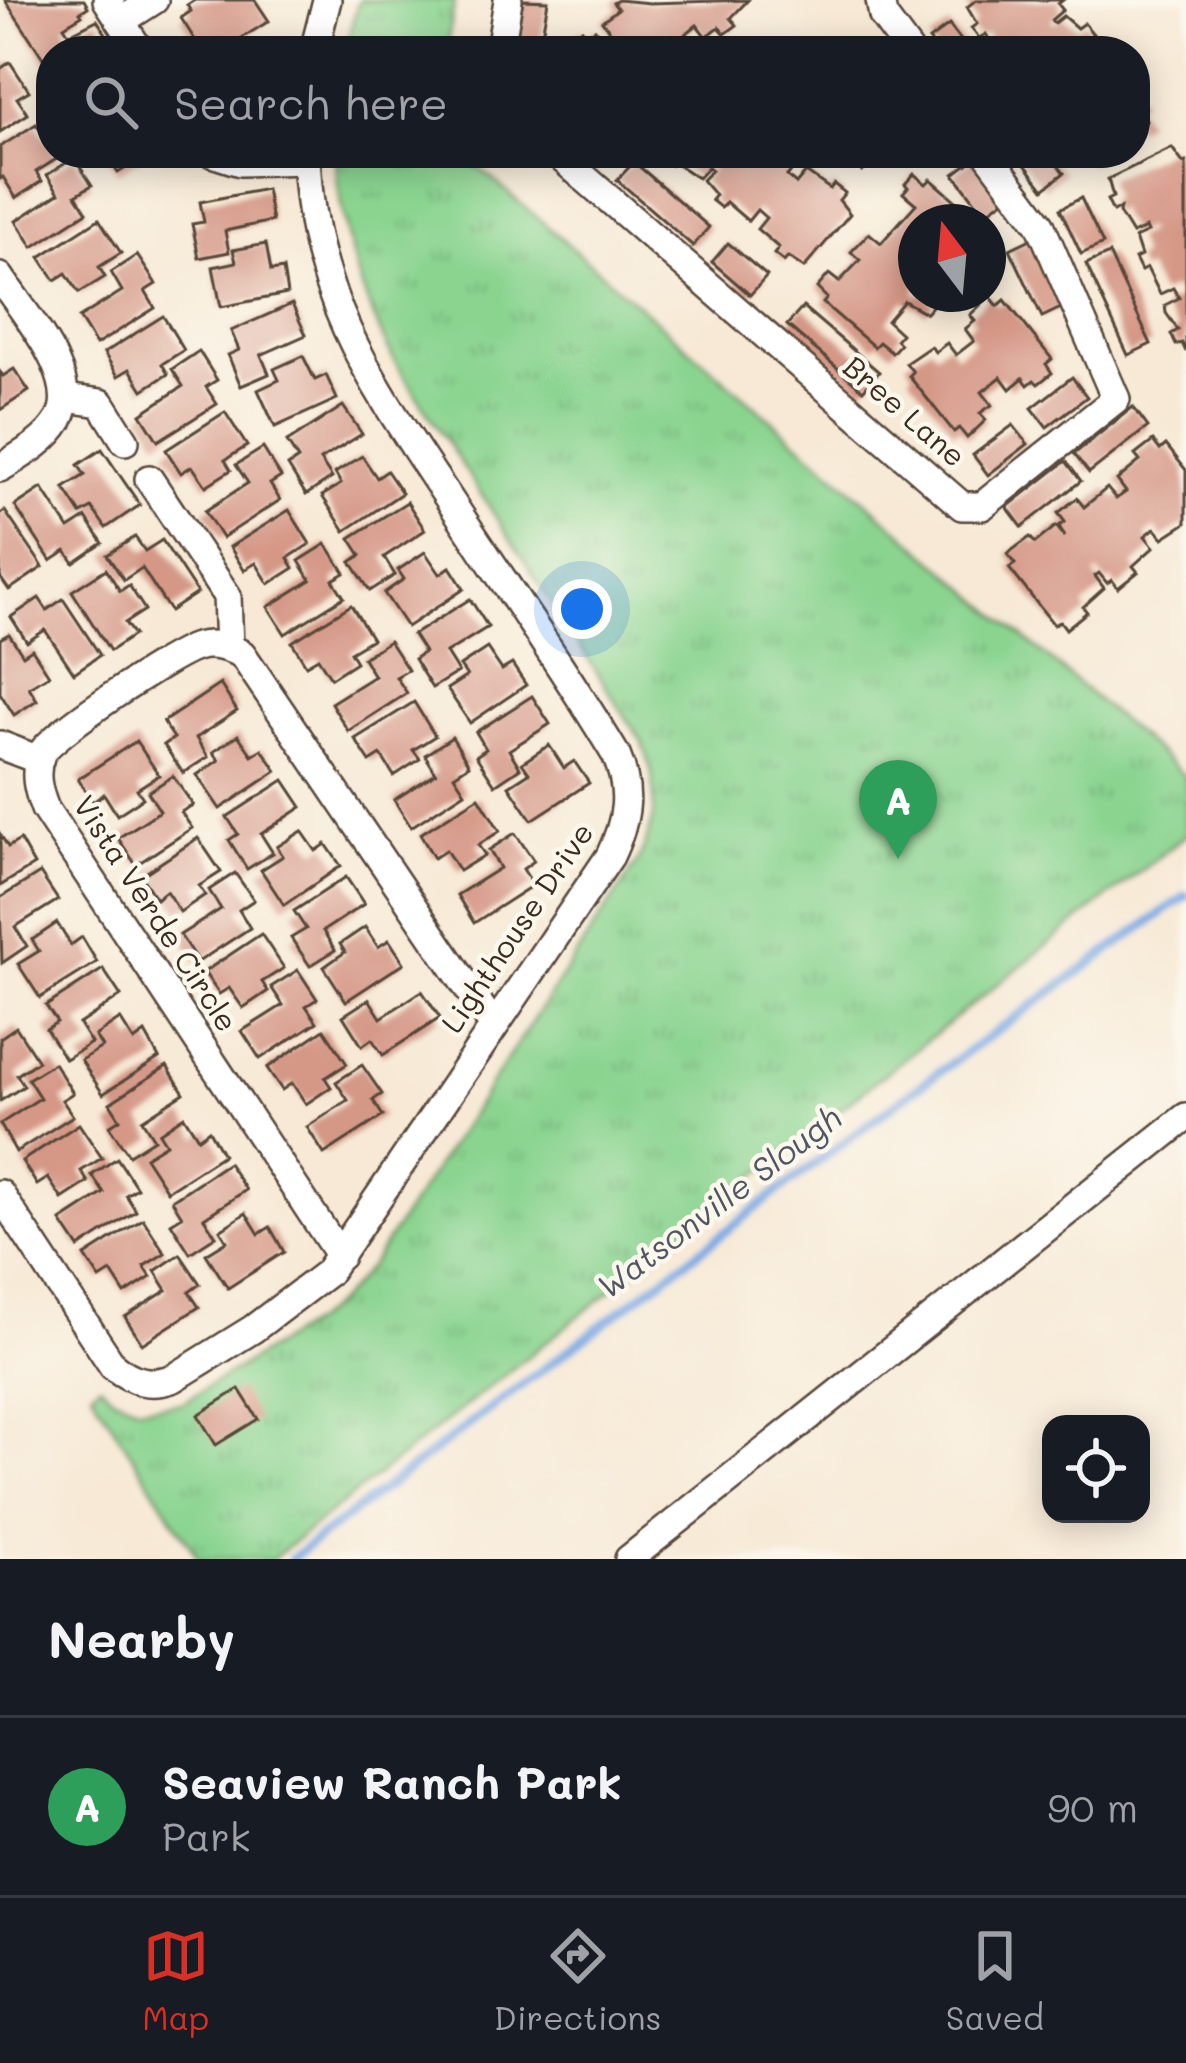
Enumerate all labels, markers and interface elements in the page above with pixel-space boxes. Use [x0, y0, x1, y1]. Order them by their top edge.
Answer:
search box [36, 36, 1150, 168]
icon: search [78, 69, 144, 135]
text: Search here [174, 73, 448, 131]
north arrow [898, 204, 1006, 312]
street label: Bree Lane [836, 346, 975, 475]
your location [552, 579, 612, 639]
pin: A [859, 760, 937, 859]
street label: Vista Verde Circle [65, 787, 248, 1039]
street label: Lighthouse Drive [431, 814, 602, 1040]
water label: Watsonville Slough [587, 1095, 849, 1307]
map controls [1042, 1415, 1150, 1523]
button: locate [1042, 1415, 1150, 1523]
text: Nearby [48, 1604, 235, 1671]
text: Seaview Ranch Park [162, 1752, 622, 1810]
text: A [73, 1781, 101, 1832]
text: 90 m [1047, 1781, 1138, 1832]
text: Park [162, 1810, 250, 1861]
tab: Map [142, 1923, 209, 2038]
tab: Directions [494, 1923, 661, 2038]
tab: Saved [946, 1923, 1044, 2038]

